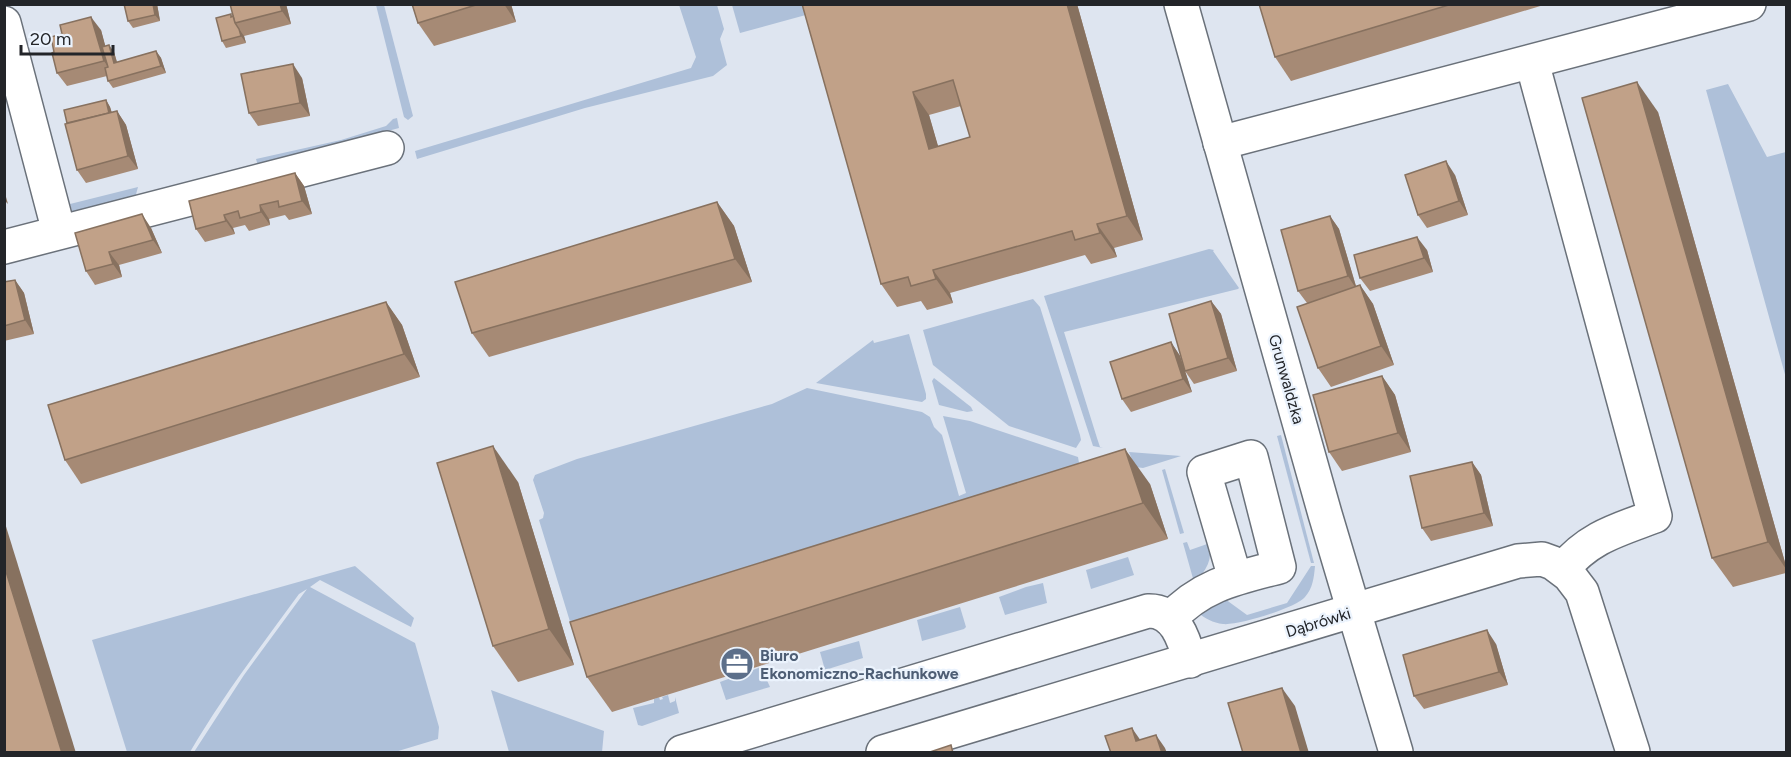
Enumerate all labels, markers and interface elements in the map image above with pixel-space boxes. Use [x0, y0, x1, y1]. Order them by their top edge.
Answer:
scale bar [21, 18, 112, 56]
text: 20 m [30, 28, 71, 50]
street label: Grunwaldzka [1265, 332, 1308, 426]
street label: Dąbrówki [1283, 604, 1353, 641]
office icon: Biuro Ekonomiczno-Rachunkowe [719, 646, 755, 682]
place label: Biuro Ekonomiczno-Rachunkowe [760, 646, 959, 683]

